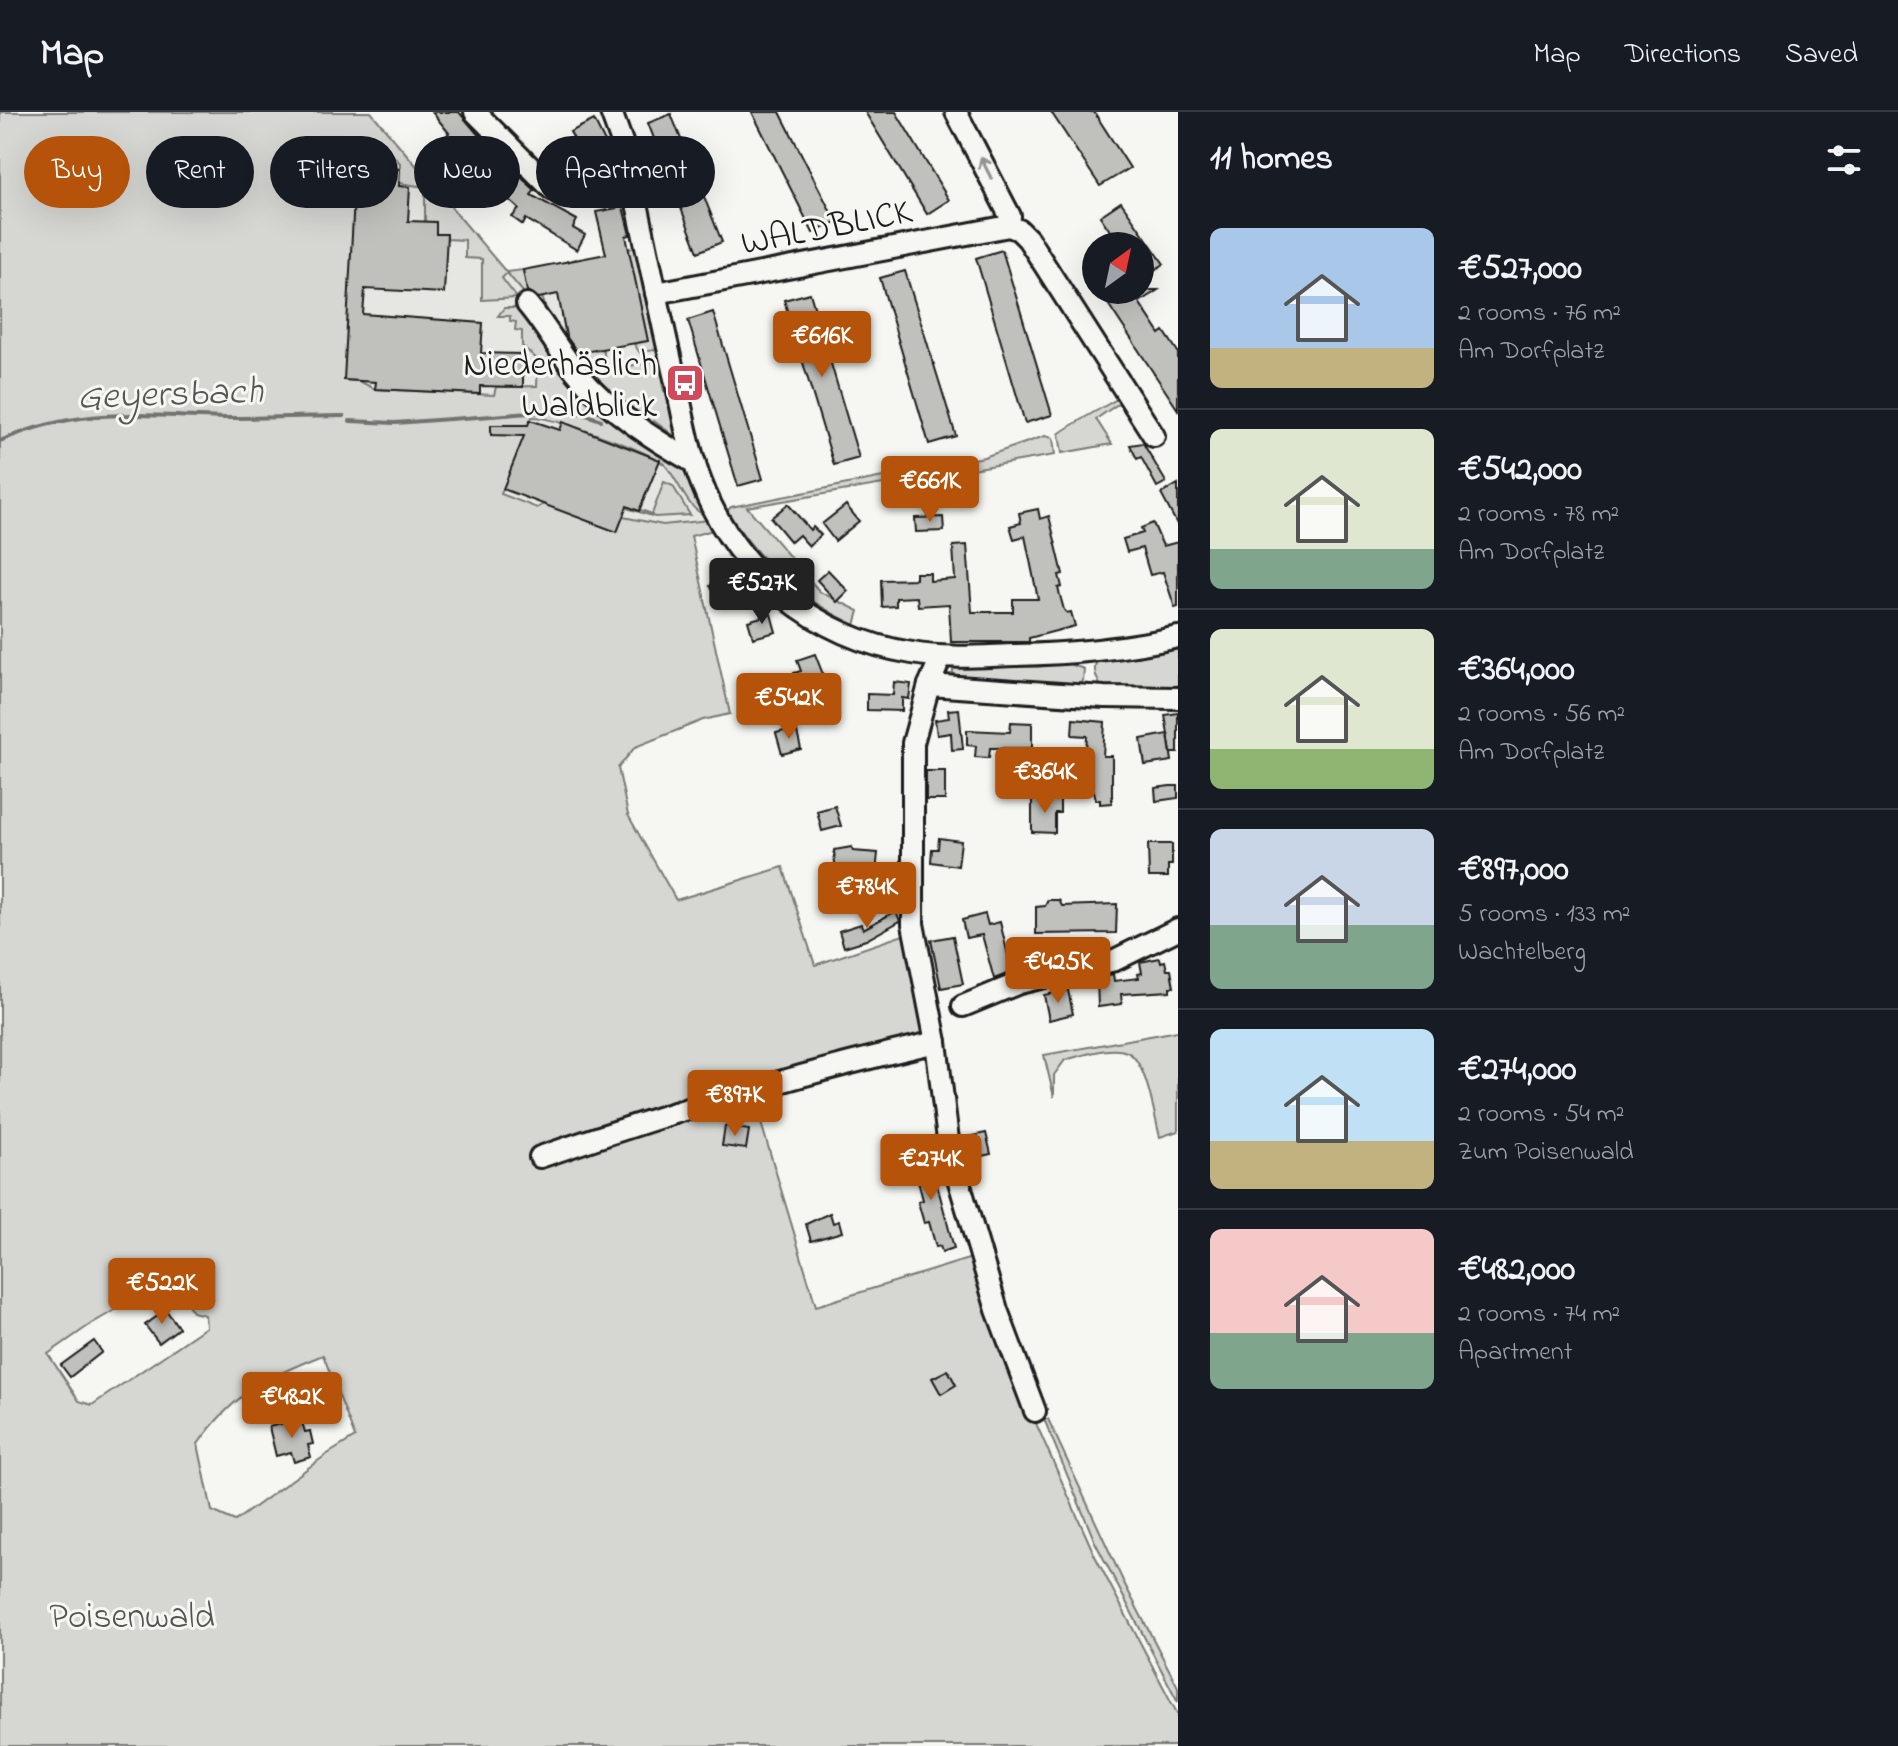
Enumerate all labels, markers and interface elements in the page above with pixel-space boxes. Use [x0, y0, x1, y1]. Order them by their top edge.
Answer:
text: Map [40, 27, 104, 83]
text: Map [1533, 35, 1581, 76]
text: Directions [1625, 35, 1741, 76]
text: Saved [1785, 35, 1858, 76]
text: 11 homes [1210, 135, 1333, 185]
chip: Buy [24, 136, 130, 208]
chip: Rent [146, 136, 254, 208]
chip: Filters [270, 136, 398, 208]
chip: New [414, 136, 520, 208]
chip: Apartment [536, 136, 715, 208]
icon: filters [1822, 138, 1866, 182]
one-way arrow [977, 157, 993, 181]
street label: WALDBLICK [737, 187, 917, 272]
north arrow [1082, 232, 1154, 304]
map controls [1082, 232, 1154, 304]
text: €527,000 [1458, 245, 1582, 295]
icon: home [1274, 260, 1370, 356]
text: 2 rooms · 76 m² [1458, 295, 1621, 333]
pin: €616K [766, 311, 878, 379]
text: €616K [791, 318, 853, 356]
text: Am Dorfplatz [1458, 333, 1604, 371]
place label: Niederhäslich Waldblick [463, 340, 657, 434]
bus stop icon: Niederhäslich Waldblick [664, 362, 706, 404]
water label: Geyersbach [76, 365, 265, 427]
text: €542,000 [1458, 446, 1582, 496]
pin: €661K [874, 456, 986, 524]
icon: home [1274, 461, 1370, 557]
text: €661K [899, 463, 961, 501]
text: 2 rooms · 78 m² [1458, 496, 1619, 534]
text: Am Dorfplatz [1458, 534, 1604, 572]
pin: €527K [706, 558, 818, 626]
text: €527K [727, 565, 797, 603]
text: €364,000 [1458, 646, 1575, 696]
icon: home [1274, 661, 1370, 757]
pin: €542K [733, 673, 845, 741]
text: €542K [754, 680, 824, 718]
text: 2 rooms · 56 m² [1458, 696, 1625, 734]
text: Am Dorfplatz [1458, 734, 1604, 772]
pin: €364K [989, 747, 1101, 815]
text: €364K [1013, 754, 1077, 792]
text: €897,000 [1458, 846, 1569, 896]
icon: home [1274, 861, 1370, 957]
pin: €784K [811, 862, 923, 930]
text: €784K [836, 869, 898, 907]
text: 5 rooms · 133 m² [1458, 896, 1631, 934]
text: Wachtelberg [1458, 934, 1586, 972]
pin: €425K [1002, 937, 1114, 1005]
text: €425K [1023, 944, 1093, 982]
text: €274,000 [1458, 1046, 1577, 1096]
icon: home [1274, 1061, 1370, 1157]
pin: €897K [679, 1070, 791, 1138]
text: €897K [705, 1077, 765, 1115]
text: 2 rooms · 54 m² [1458, 1096, 1624, 1134]
pin: €274K [875, 1134, 987, 1202]
text: Zum Poisenwald [1458, 1134, 1634, 1172]
text: €274K [898, 1141, 964, 1179]
text: €482,000 [1458, 1246, 1575, 1296]
pin: €522K [106, 1258, 218, 1326]
icon: home [1274, 1261, 1370, 1357]
text: €522K [126, 1265, 198, 1303]
text: 2 rooms · 74 m² [1458, 1296, 1620, 1334]
text: Apartment [1458, 1334, 1572, 1372]
pin: €482K [236, 1372, 348, 1440]
text: €482K [260, 1379, 324, 1417]
park label: Poisenwald [49, 1592, 215, 1645]

